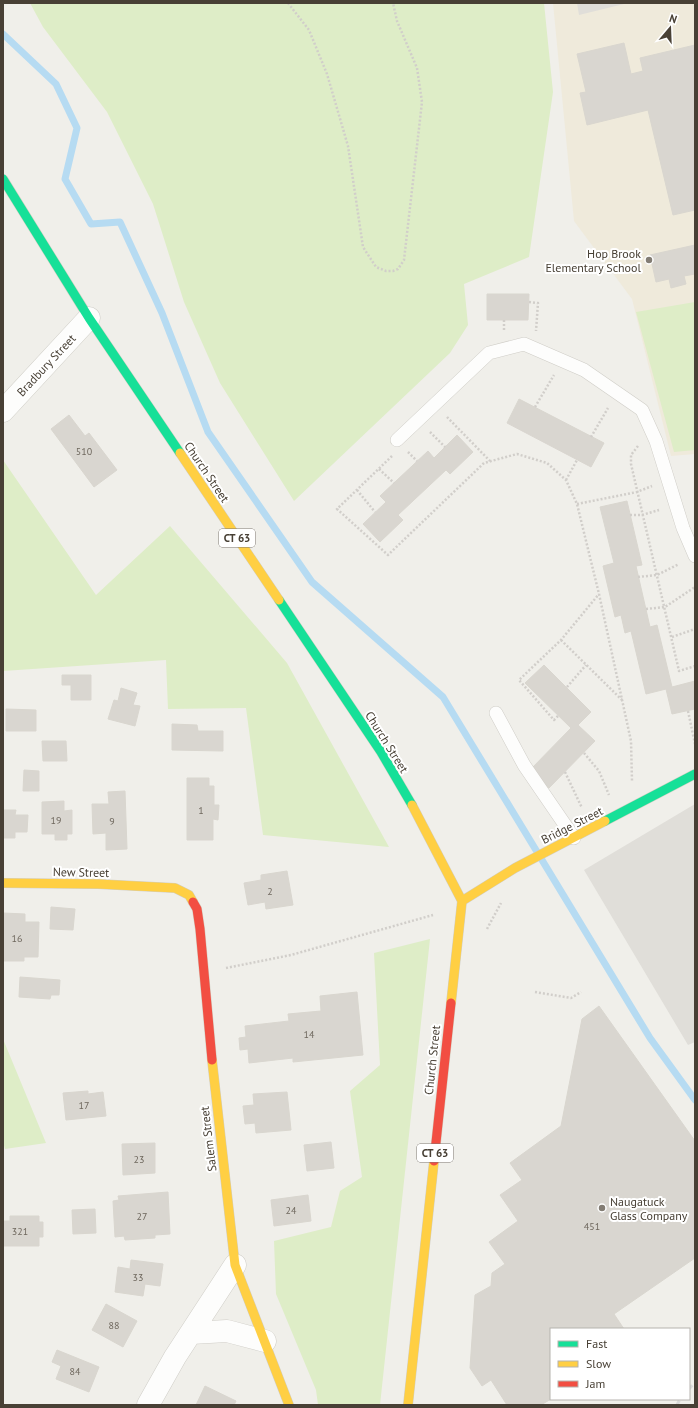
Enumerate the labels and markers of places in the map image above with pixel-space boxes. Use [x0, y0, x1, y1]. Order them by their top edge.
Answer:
place label: Hop Brook Elementary School [545, 246, 641, 275]
marker: Hop Brook Elementary School [644, 255, 654, 265]
place label: Naugatuck Glass Company [610, 1194, 688, 1223]
marker: Naugatuck Glass Company [597, 1203, 607, 1213]

